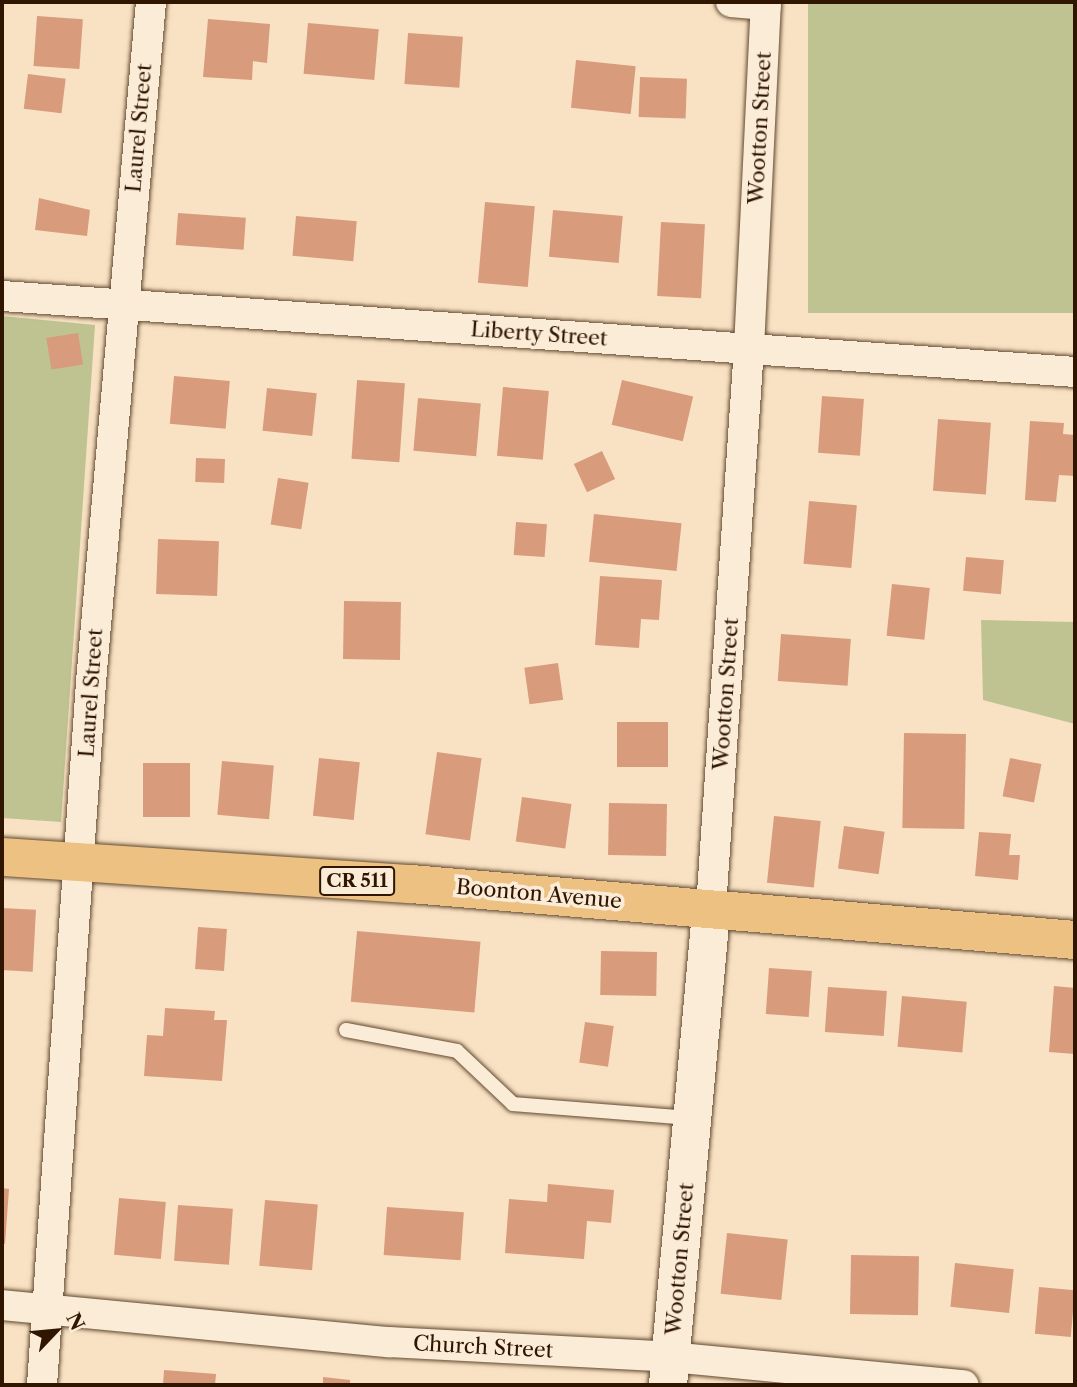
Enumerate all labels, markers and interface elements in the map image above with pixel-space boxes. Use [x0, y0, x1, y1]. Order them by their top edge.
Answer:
street label: Wootton Street [743, 51, 777, 205]
street label: Laurel Street [121, 62, 157, 194]
street label: Liberty Street [469, 317, 609, 351]
street label: Wootton Street [708, 617, 744, 771]
street label: Laurel Street [74, 628, 108, 758]
road number: CR 511 [318, 866, 396, 897]
street label: Boonton Avenue [455, 874, 623, 914]
street label: Wootton Street [661, 1182, 699, 1336]
north arrow [21, 1296, 91, 1366]
text: N [61, 1309, 89, 1334]
street label: Church Street [412, 1331, 554, 1363]

